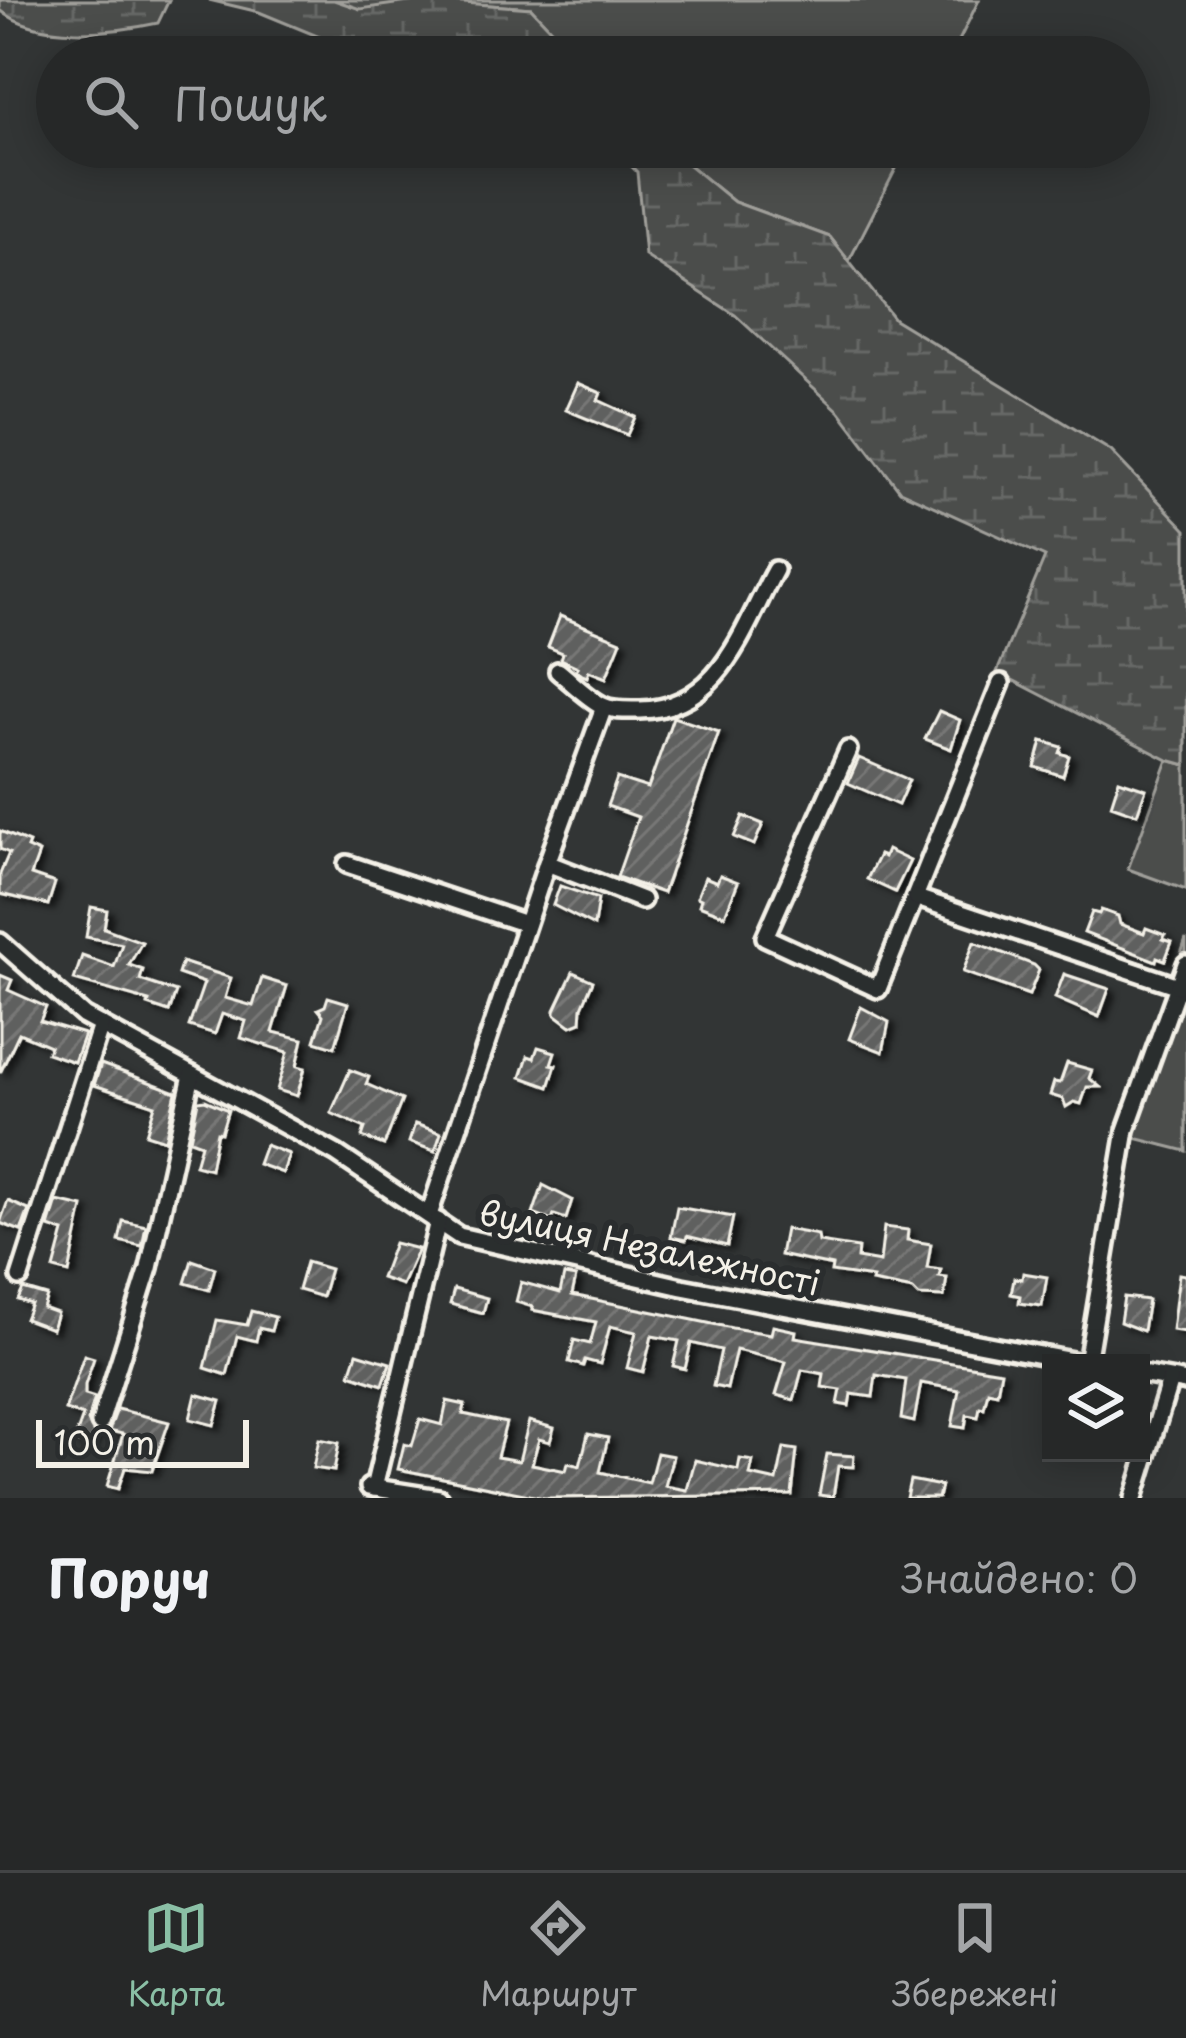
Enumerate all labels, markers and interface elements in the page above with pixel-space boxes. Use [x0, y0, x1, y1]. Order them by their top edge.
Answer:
search box [36, 36, 1150, 168]
text: Пошук [174, 68, 327, 136]
icon: search [78, 69, 144, 135]
street label: вулиця Незалежності [475, 1185, 825, 1307]
map controls [1042, 1354, 1150, 1462]
button: layers [1042, 1354, 1150, 1462]
scale bar [36, 1414, 249, 1467]
text: 100 m [54, 1416, 155, 1466]
text: Поруч [48, 1538, 210, 1615]
text: Знайдено: 0 [901, 1547, 1138, 1606]
tab: Карта [128, 1895, 225, 2017]
tab: Маршрут [480, 1895, 637, 2017]
tab: Збережені [892, 1895, 1058, 2017]

